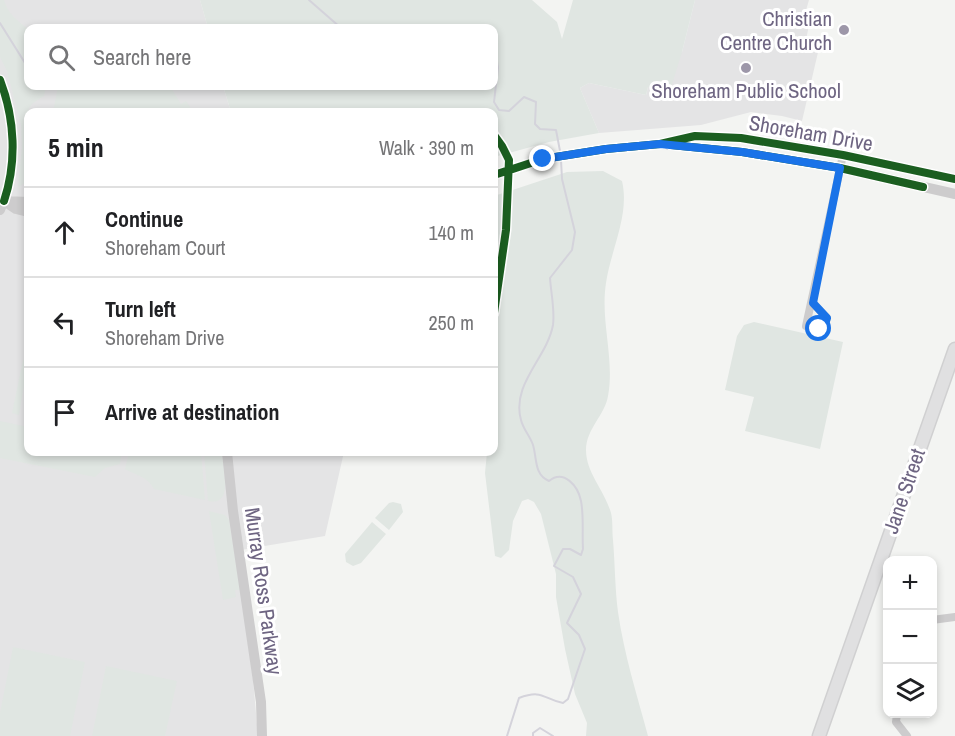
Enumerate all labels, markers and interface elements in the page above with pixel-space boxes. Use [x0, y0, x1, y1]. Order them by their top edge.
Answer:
place label: Christian Centre Church [720, 4, 832, 57]
marker: Christian Centre Church [837, 23, 851, 37]
search box [24, 24, 498, 90]
icon: search [45, 41, 78, 74]
text: Search here [93, 42, 191, 72]
marker: Shoreham Public School [739, 61, 753, 75]
place label: Shoreham Public School [651, 76, 841, 105]
street label: Shoreham Drive [747, 108, 875, 158]
text: 5 min [48, 130, 104, 165]
text: Walk · 390 m [379, 134, 474, 161]
route end [529, 145, 555, 171]
text: Continue [105, 204, 183, 234]
icon: ahead [48, 216, 81, 249]
text: 140 m [428, 219, 474, 246]
text: Shoreham Court [105, 234, 225, 261]
text: Turn left [105, 294, 176, 324]
icon: left [48, 306, 81, 339]
text: 250 m [428, 309, 474, 336]
route start [805, 315, 831, 341]
text: Shoreham Drive [105, 324, 224, 351]
icon: arrive [48, 396, 81, 429]
text: Arrive at destination [105, 397, 279, 427]
street label: Jane Street [876, 444, 932, 537]
street label: Murray Ross Parkway [238, 506, 290, 677]
map controls [883, 556, 937, 718]
button: + [883, 556, 937, 610]
button: − [883, 610, 937, 664]
button: layers [883, 664, 937, 718]

